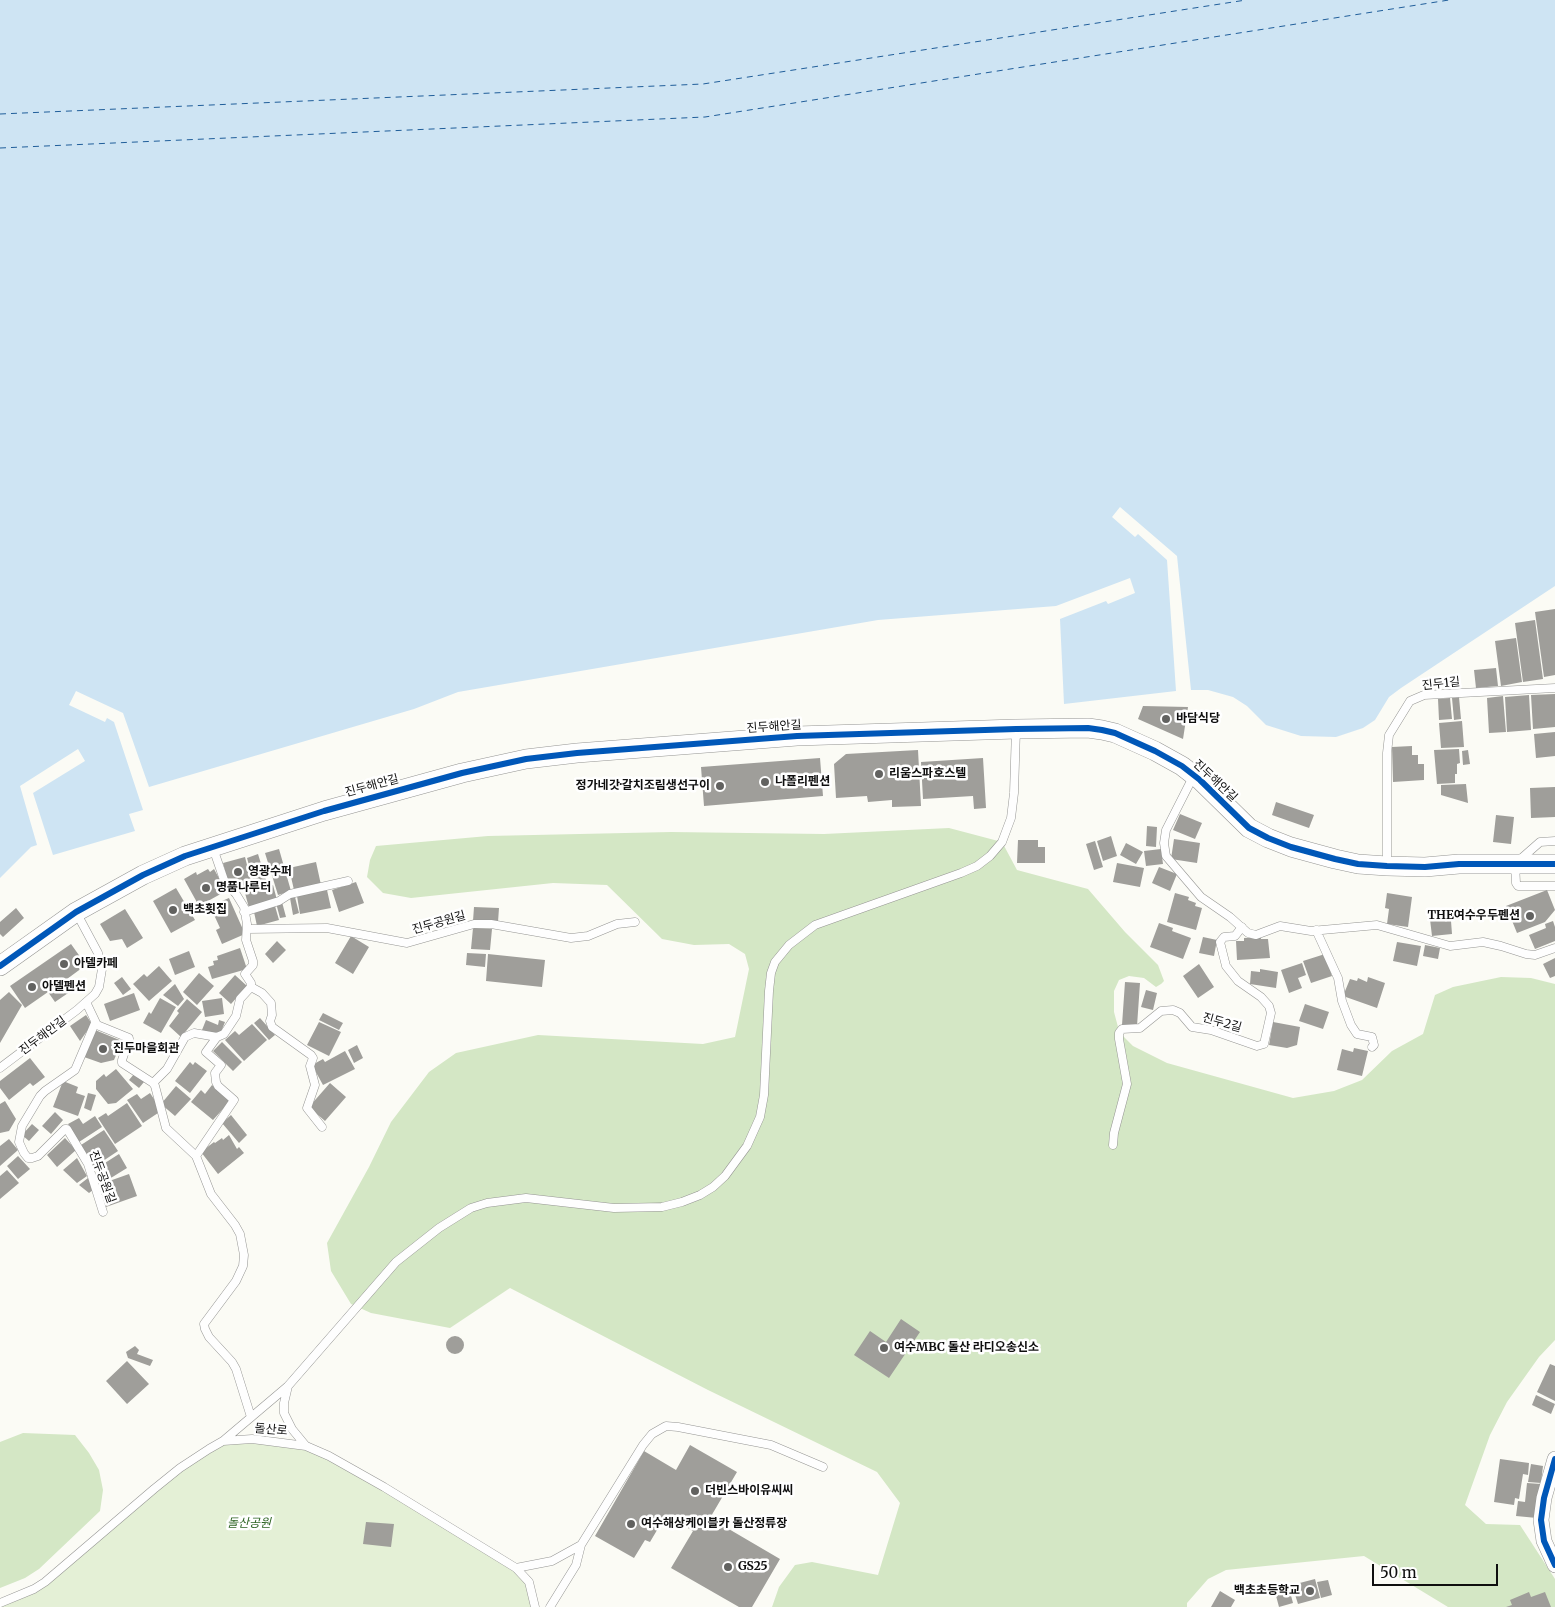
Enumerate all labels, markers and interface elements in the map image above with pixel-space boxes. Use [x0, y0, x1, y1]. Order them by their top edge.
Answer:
street label: 진두1길 [1421, 675, 1461, 693]
place label: 바담식당 [1176, 712, 1220, 726]
marker: 바담식당 [1160, 713, 1172, 725]
street label: 진두해안길 [746, 718, 802, 736]
street label: 진두해안길 [1190, 757, 1240, 805]
place label: 리움스파호스텔 [889, 767, 966, 781]
marker: 리움스파호스텔 [873, 768, 885, 780]
street label: 진두해안길 [343, 772, 401, 800]
place label: 나폴리펜션 [775, 775, 830, 789]
marker: 나폴리펜션 [759, 776, 771, 788]
place label: 정가네갓·갈치조림생선구이 [576, 779, 710, 793]
marker: 정가네갓·갈치조림생선구이 [714, 780, 726, 792]
place label: 영광수퍼 [248, 865, 292, 879]
marker: 영광수퍼 [232, 866, 244, 878]
place label: 명품나루터 [216, 881, 271, 895]
marker: 명품나루터 [200, 882, 212, 894]
place label: 백초횟집 [183, 903, 227, 917]
marker: 백초횟집 [167, 904, 179, 916]
street label: 진두공원길 [410, 908, 468, 938]
place label: THE여수우두펜션 [1427, 909, 1520, 923]
marker: THE여수우두펜션 [1524, 910, 1536, 922]
place label: 아델카페 [74, 957, 118, 971]
marker: 아델카페 [58, 958, 70, 970]
place label: 아델펜션 [42, 980, 86, 994]
marker: 아델펜션 [26, 981, 38, 993]
street label: 진두2길 [1201, 1011, 1243, 1035]
street label: 진두해안길 [17, 1014, 69, 1058]
place label: 진두마을회관 [113, 1042, 179, 1056]
marker: 진두마을회관 [97, 1043, 109, 1055]
street label: 진두공원길 [86, 1149, 118, 1205]
place label: 여수MBC 돌산 라디오송신소 [894, 1341, 1039, 1355]
marker: 여수MBC 돌산 라디오송신소 [878, 1342, 890, 1354]
street label: 돌산로 [254, 1421, 288, 1439]
place label: 더빈스바이유씨씨 [705, 1484, 793, 1498]
marker: 더빈스바이유씨씨 [689, 1485, 701, 1497]
park label: 돌산공원 [227, 1517, 271, 1531]
place label: 여수해상케이블카 돌산정류장 [641, 1517, 787, 1531]
marker: 여수해상케이블카 돌산정류장 [625, 1518, 637, 1530]
scale bar [1375, 1554, 1501, 1586]
place label: GS25 [738, 1560, 768, 1574]
marker: GS25 [722, 1561, 734, 1573]
text: 50 m [1380, 1563, 1417, 1582]
place label: 백초초등학교 [1234, 1584, 1300, 1598]
marker: 백초초등학교 [1304, 1585, 1316, 1597]

